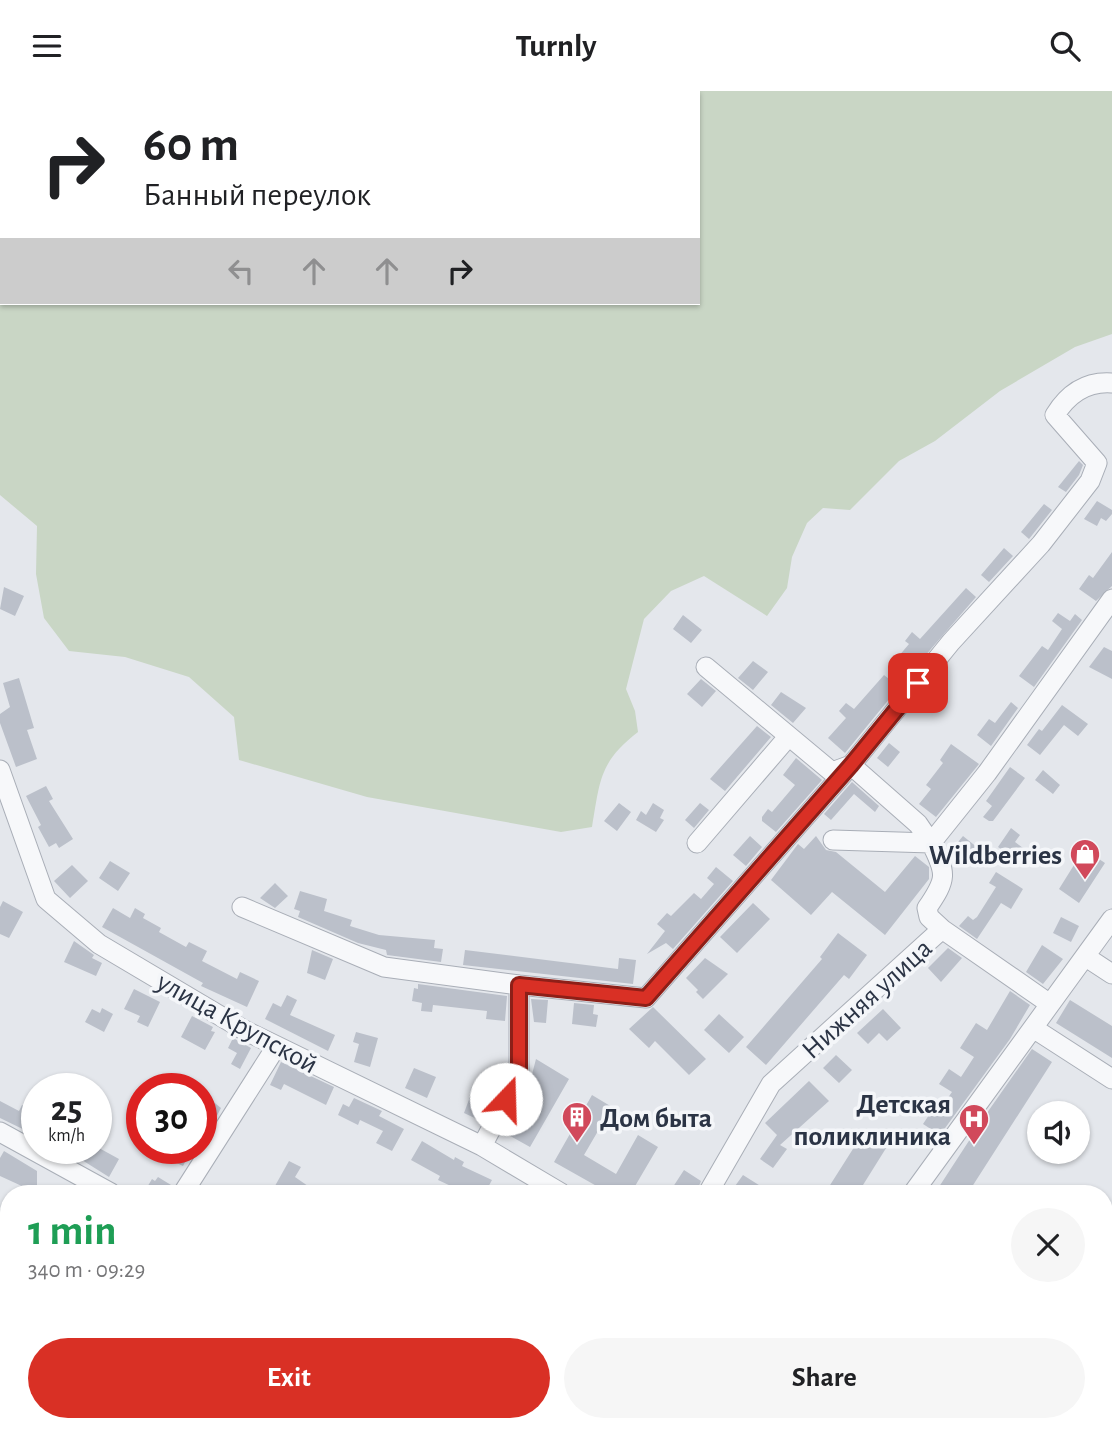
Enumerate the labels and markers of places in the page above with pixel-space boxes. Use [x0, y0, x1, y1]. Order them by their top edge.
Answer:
pin [888, 653, 948, 713]
shop icon: Wildberries [1068, 837, 1102, 881]
place label: Wildberries [929, 842, 1062, 870]
place label: Детская поликлиника [793, 1091, 951, 1151]
building icon: Дом быта [560, 1100, 594, 1144]
hospital icon: Детская поликлиника [957, 1102, 991, 1146]
place label: Дом быта [600, 1105, 712, 1133]

